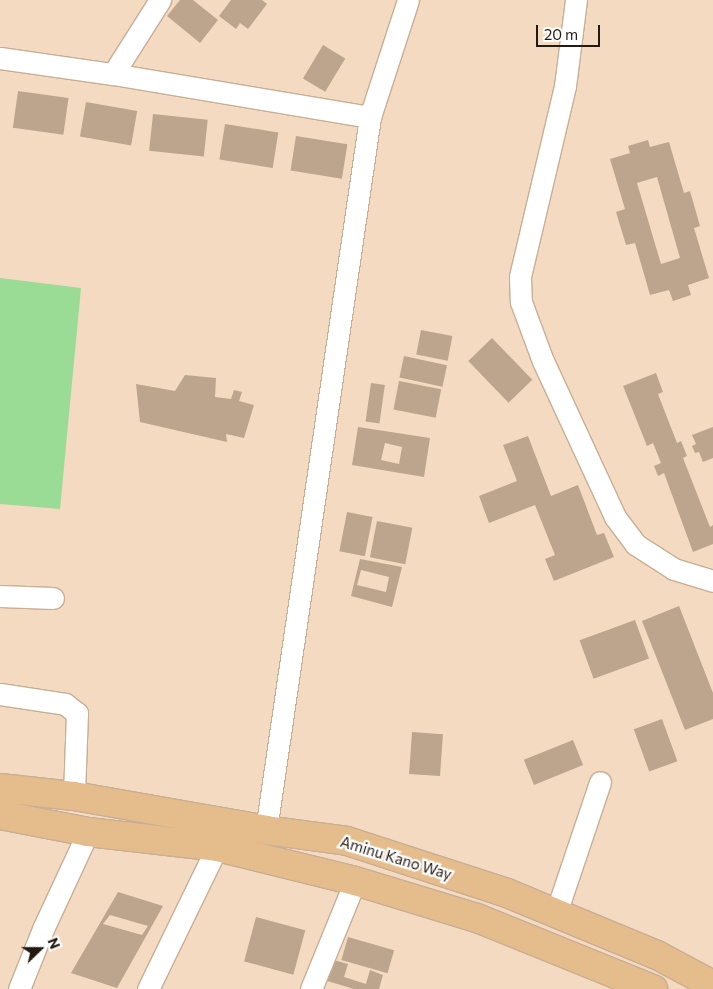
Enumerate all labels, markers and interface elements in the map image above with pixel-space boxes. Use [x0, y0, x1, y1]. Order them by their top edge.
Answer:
scale bar [538, 15, 602, 47]
text: 20 m [544, 25, 578, 43]
street label: Aminu Kano Way [338, 833, 454, 883]
north arrow [15, 924, 65, 974]
text: N [45, 935, 64, 951]

